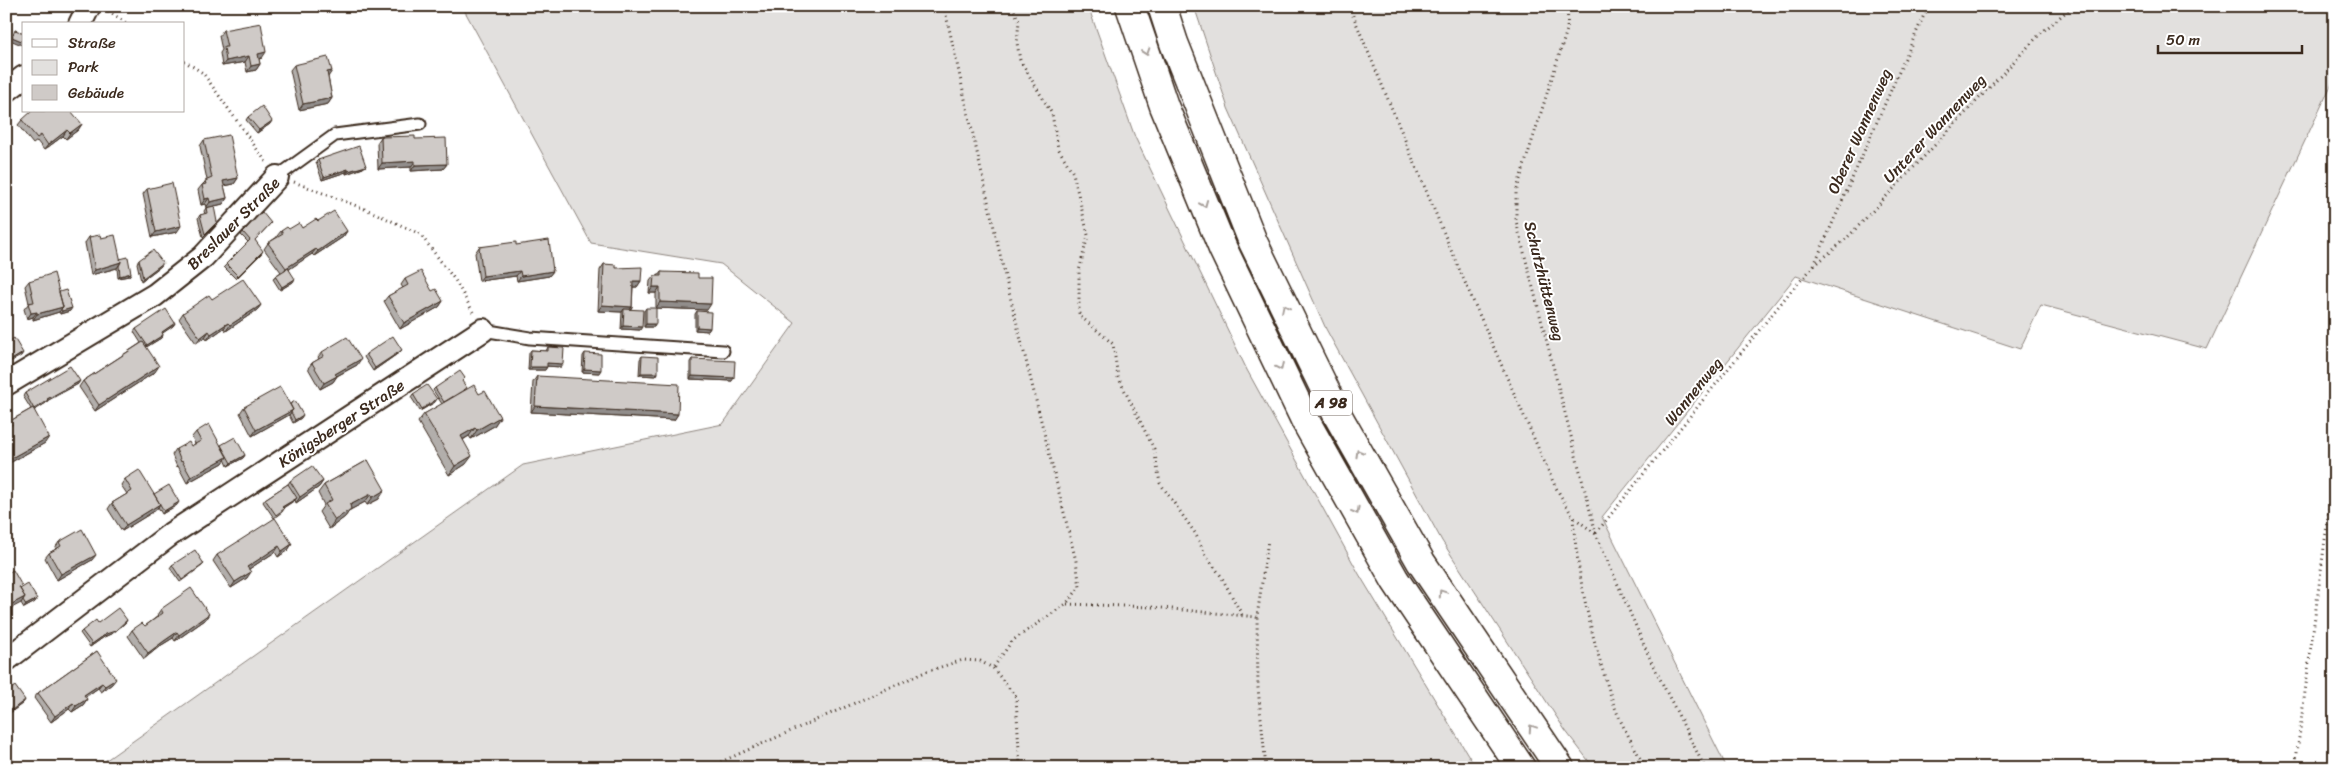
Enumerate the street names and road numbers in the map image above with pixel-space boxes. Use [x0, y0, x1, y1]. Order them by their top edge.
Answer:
street label: Oberer Wannenweg [1819, 64, 1900, 199]
street label: Unterer Wannenweg [1875, 67, 1993, 190]
street label: Breslauer Straße [180, 170, 287, 277]
street label: Schutzhüttenweg [1516, 218, 1573, 344]
street label: Wannenweg [1657, 351, 1730, 432]
street label: Königsberger Straße [272, 371, 411, 475]
road number: A 98 [1310, 390, 1352, 416]

